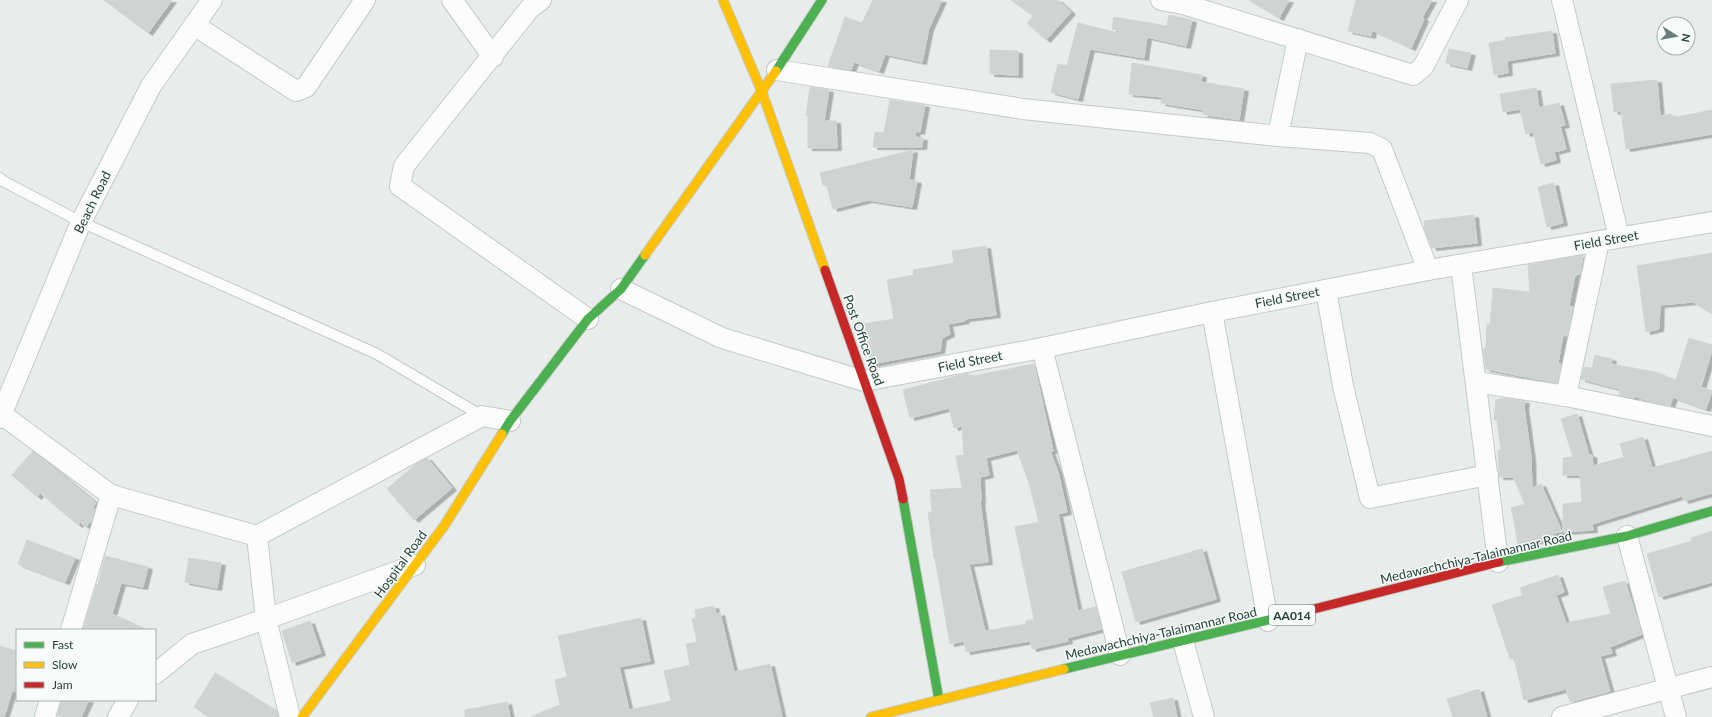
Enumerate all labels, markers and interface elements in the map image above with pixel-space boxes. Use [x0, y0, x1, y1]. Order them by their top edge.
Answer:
north arrow [1656, 16, 1696, 56]
text: N [1679, 33, 1693, 43]
street label: Beach Road [70, 168, 114, 236]
street label: Field Street [1572, 226, 1640, 254]
street label: Field Street [1253, 283, 1321, 311]
street label: Post Office Road [840, 292, 888, 388]
street label: Field Street [936, 347, 1004, 375]
street label: Hospital Road [370, 527, 430, 601]
street label: Medawachchiya-Talaimannar Road [1379, 527, 1573, 587]
street label: Medawachchiya-Talaimannar Road [1064, 603, 1258, 663]
road number: AA014 [1269, 605, 1315, 625]
legend [16, 629, 156, 701]
text: Fast [52, 637, 74, 652]
text: Slow [52, 657, 78, 672]
text: Jam [52, 677, 73, 692]

